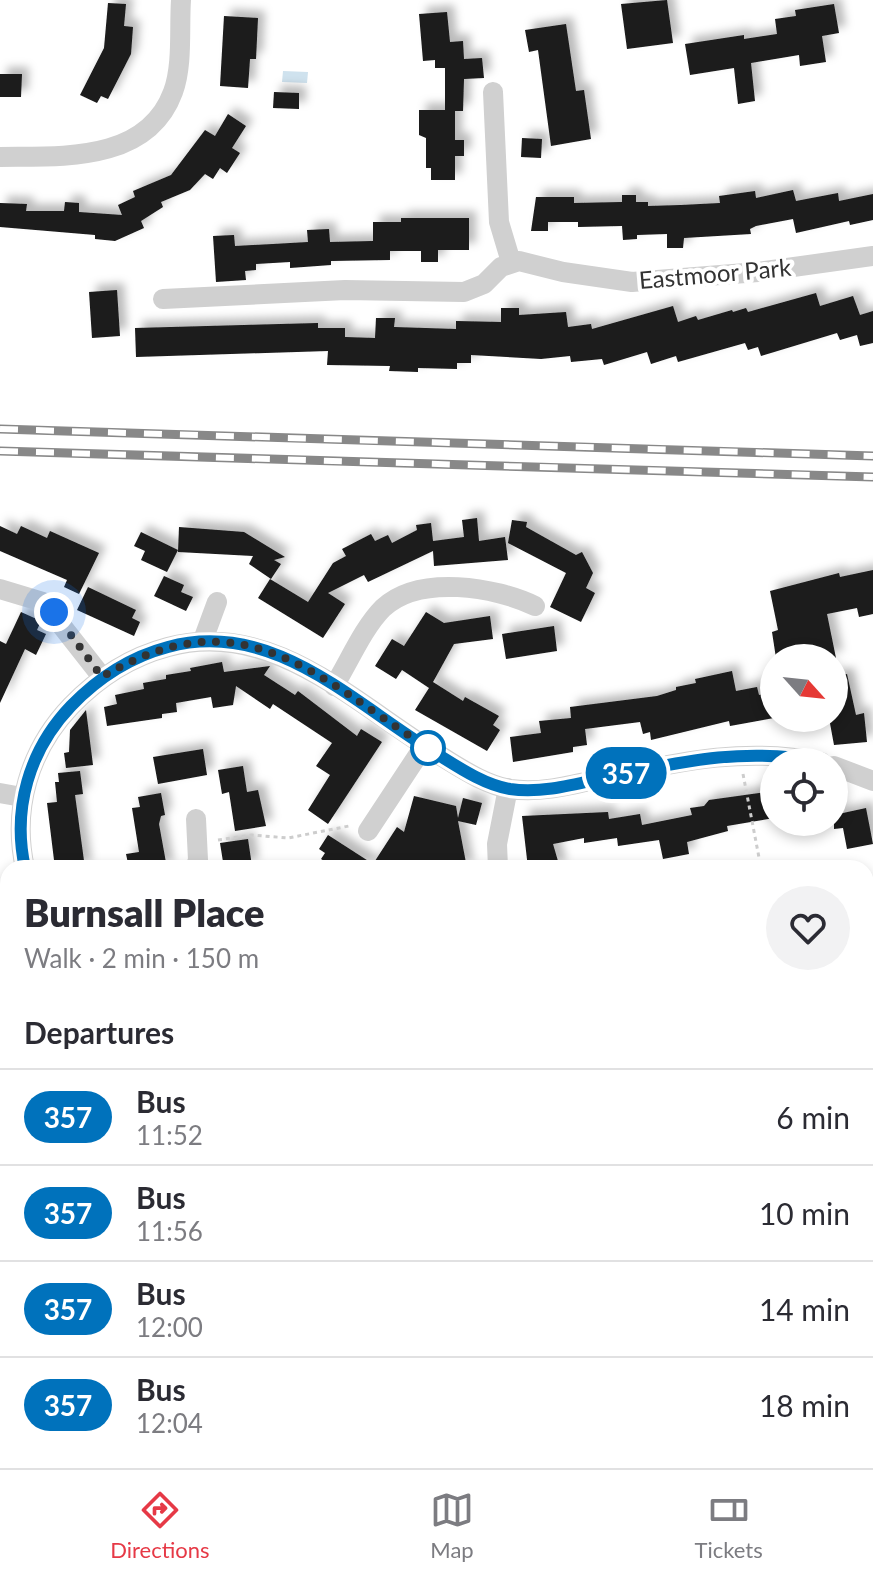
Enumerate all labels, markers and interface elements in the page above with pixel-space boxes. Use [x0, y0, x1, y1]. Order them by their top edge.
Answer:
street label: Eastmoor Park [638, 252, 793, 294]
your location [34, 592, 74, 632]
north arrow [760, 644, 848, 732]
map controls [760, 644, 848, 836]
unlabelled marker [411, 731, 445, 765]
line badge: 357 [580, 747, 672, 799]
button: locate [760, 748, 848, 836]
text: 357 [602, 756, 650, 790]
button: heart [766, 886, 850, 970]
text: Burnsall Place [24, 889, 264, 935]
text: Walk · 2 min · 150 m [24, 942, 259, 974]
text: Departures [24, 1014, 174, 1050]
text: Bus [136, 1083, 186, 1119]
text: 6 min [776, 1099, 850, 1135]
text: 357 [44, 1100, 92, 1134]
text: 11:52 [136, 1119, 203, 1151]
text: Bus [136, 1179, 186, 1215]
text: 10 min [759, 1195, 850, 1231]
text: 357 [44, 1196, 92, 1230]
text: 11:56 [136, 1215, 203, 1247]
text: Bus [136, 1275, 186, 1311]
text: 14 min [759, 1291, 850, 1327]
text: 357 [44, 1292, 92, 1326]
text: 12:00 [136, 1311, 203, 1343]
text: Bus [136, 1371, 186, 1407]
text: 18 min [759, 1387, 850, 1423]
text: 357 [44, 1388, 92, 1422]
text: 12:04 [136, 1407, 203, 1439]
tab: Directions [110, 1488, 210, 1563]
tab: Map [430, 1488, 474, 1563]
tab: Tickets [695, 1488, 763, 1563]

